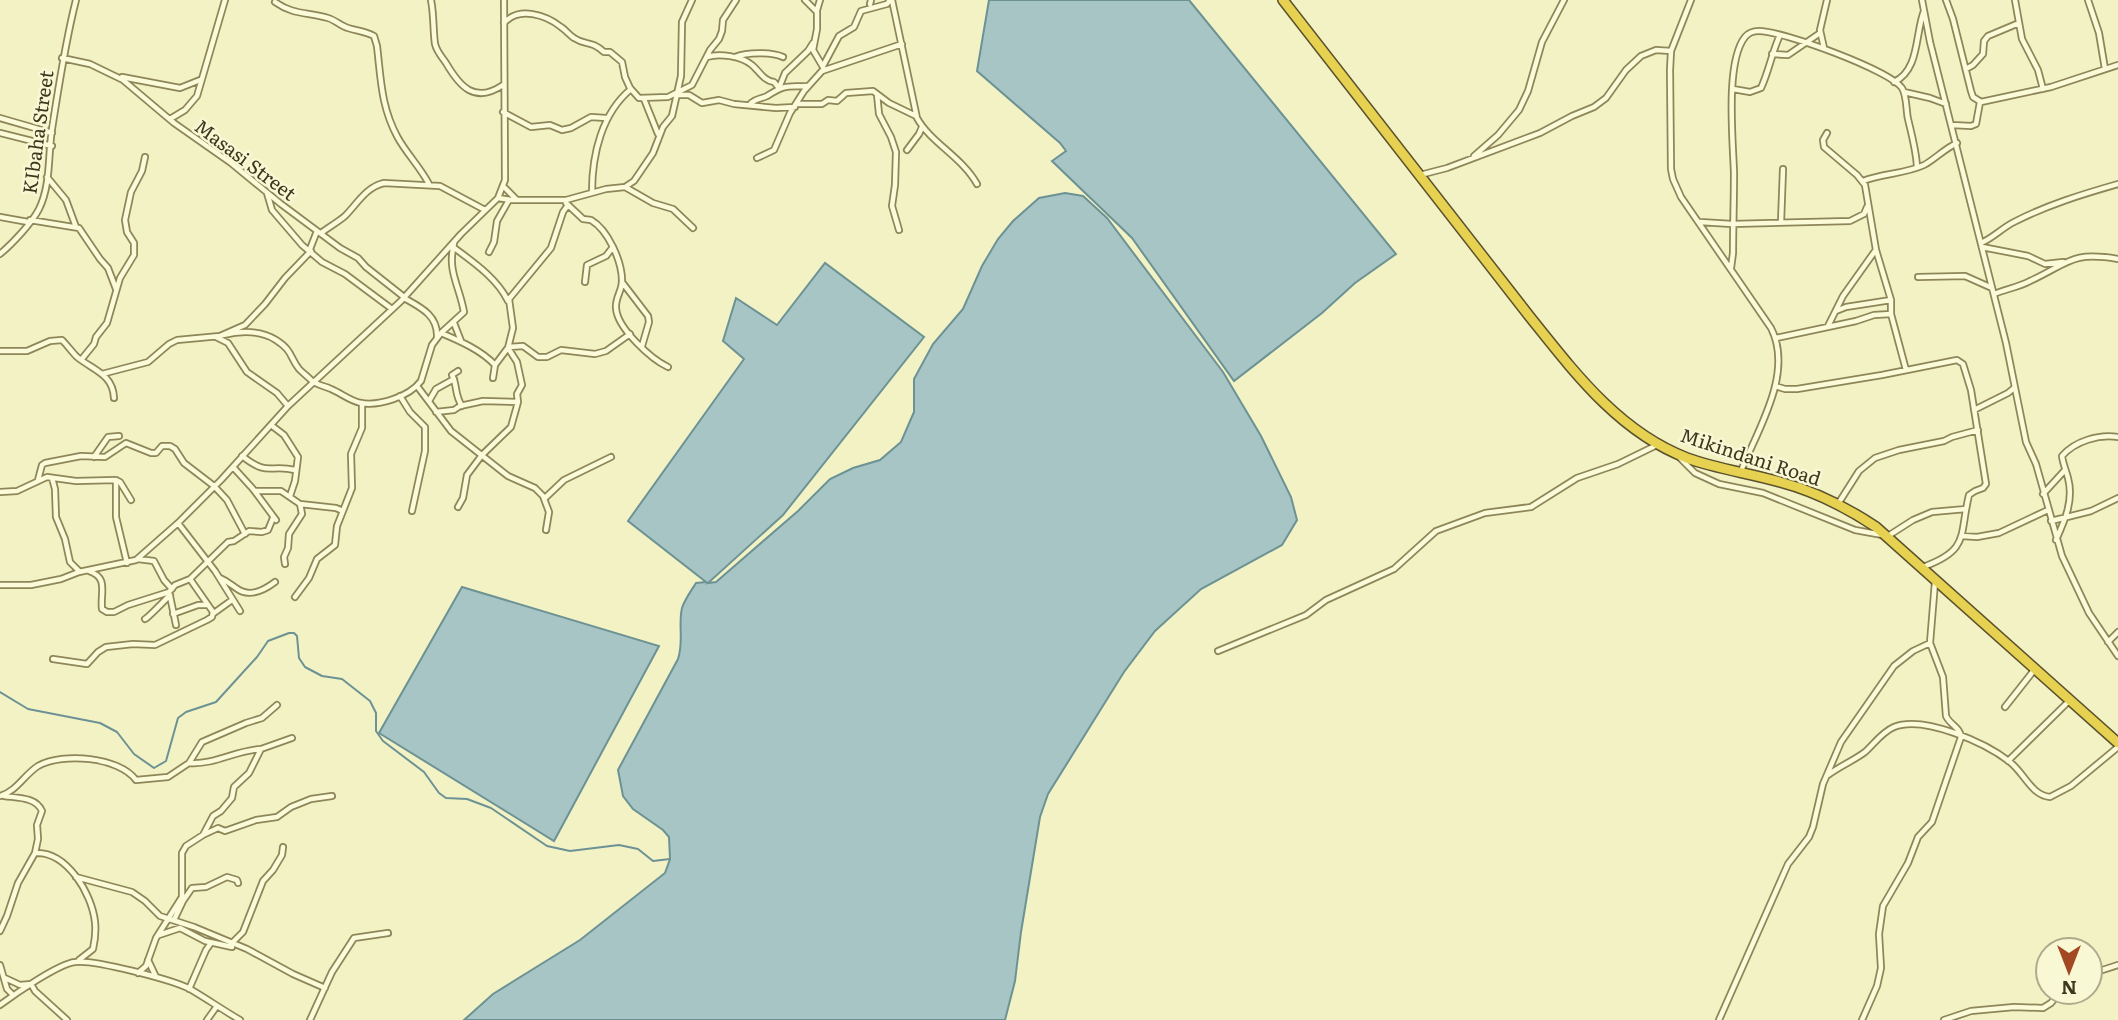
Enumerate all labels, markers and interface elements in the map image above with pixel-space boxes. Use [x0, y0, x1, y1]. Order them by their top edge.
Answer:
street label: KIbaha Street [14, 68, 60, 196]
street label: Masasi Street [189, 112, 303, 207]
street label: Mikindani Road [1677, 420, 1825, 492]
north arrow [2034, 936, 2104, 1006]
text: N [2061, 975, 2077, 1003]

